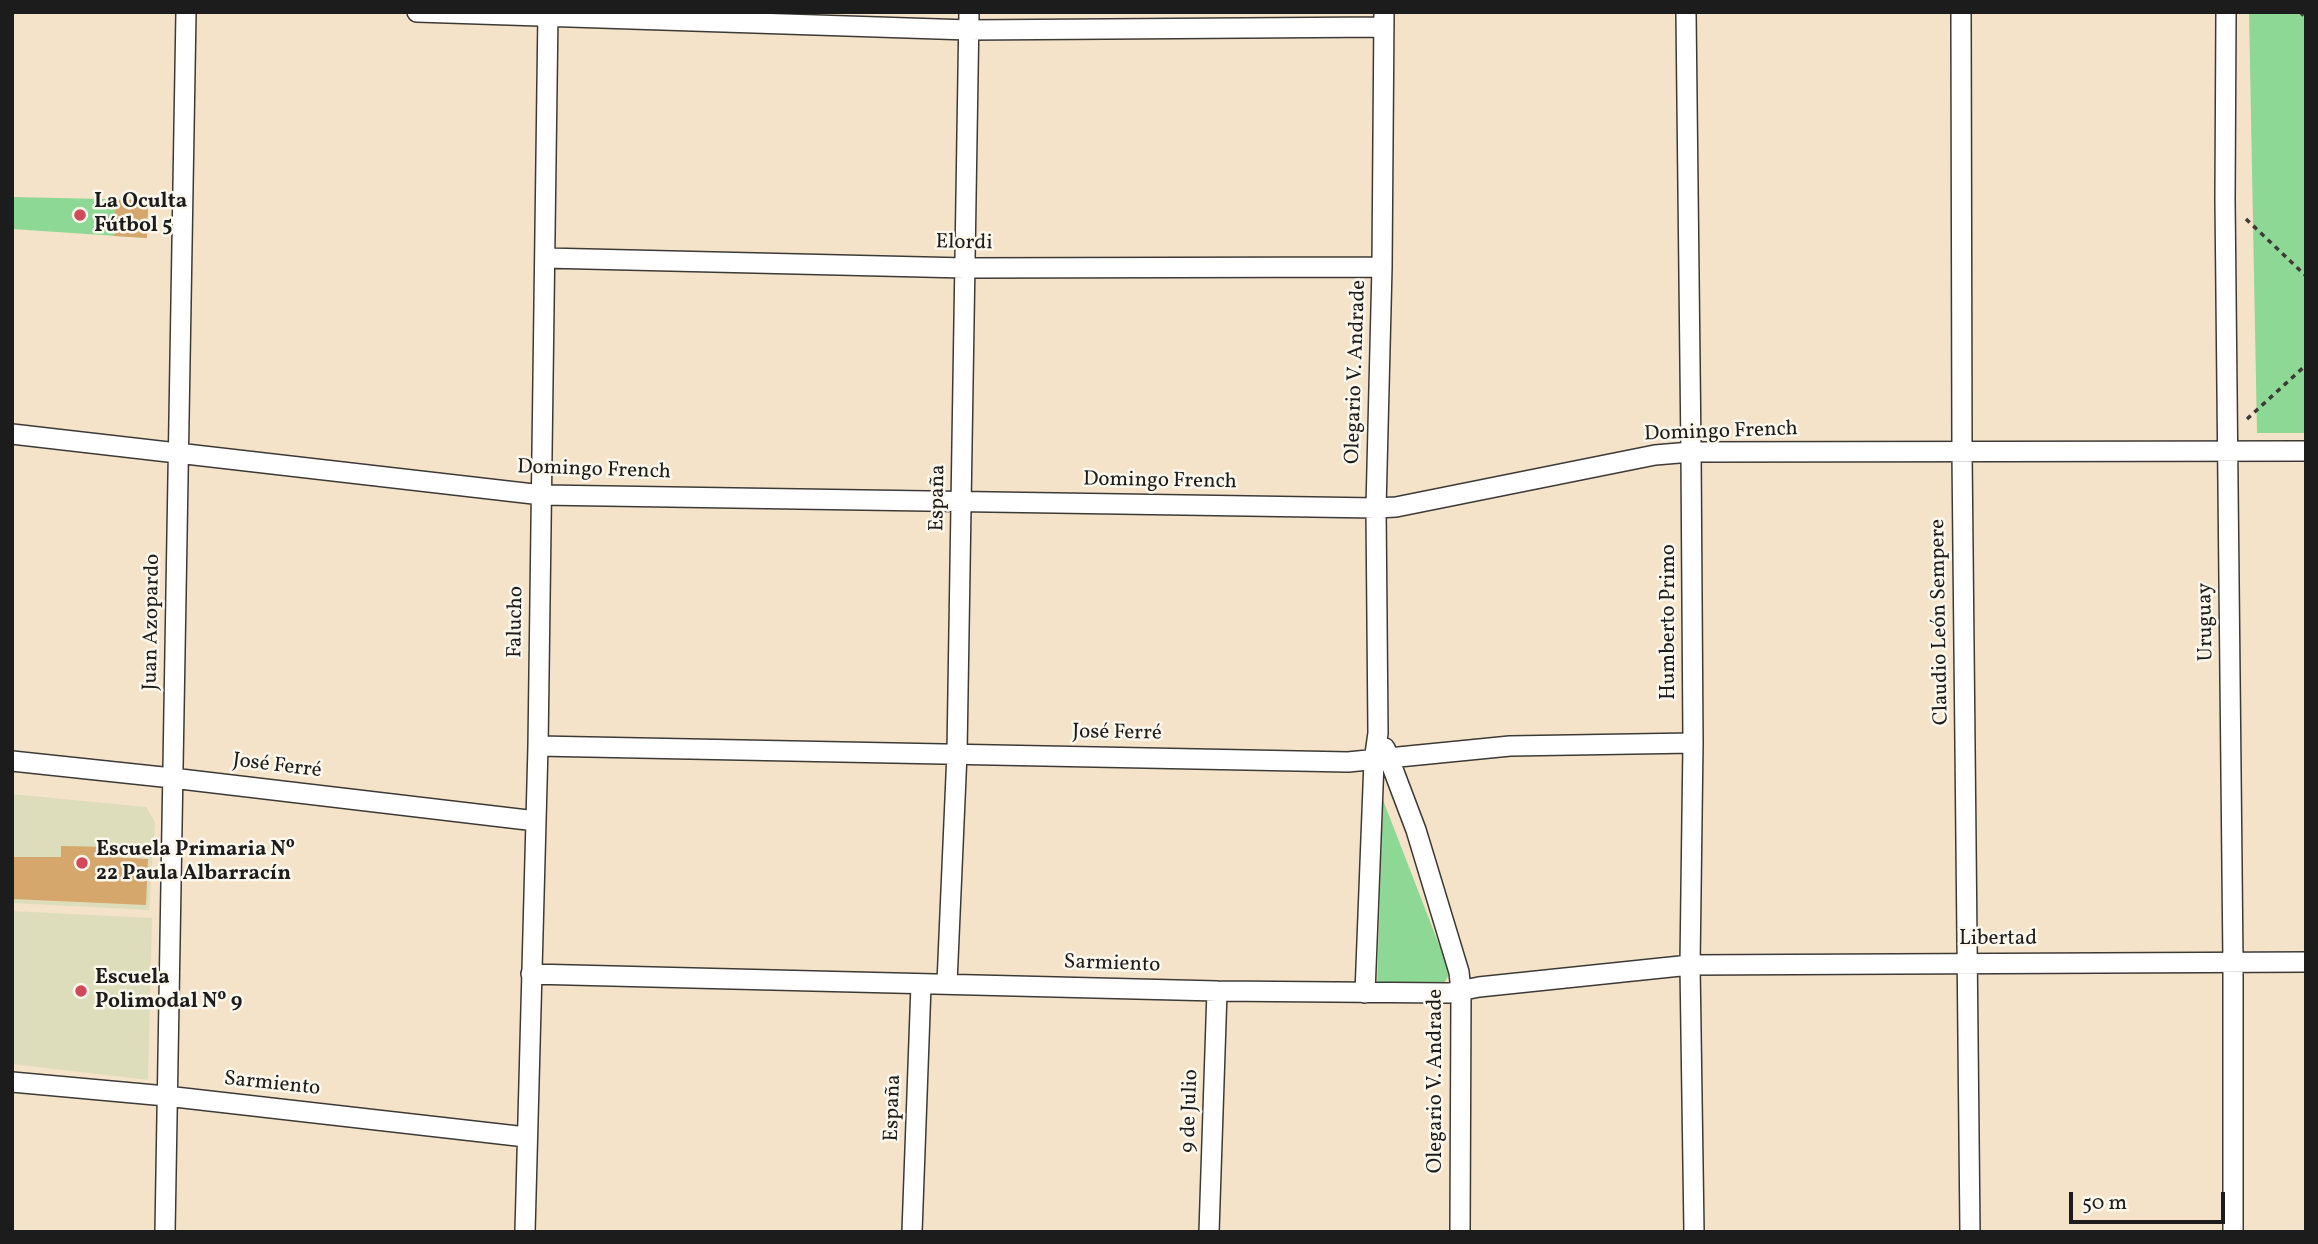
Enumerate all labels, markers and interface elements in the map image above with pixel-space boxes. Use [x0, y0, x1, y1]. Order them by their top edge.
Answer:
place label: La Oculta Fútbol 5 [94, 190, 187, 240]
marker: La Oculta Fútbol 5 [72, 207, 88, 223]
street label: Elordi [935, 231, 993, 257]
street label: Olegario V. Andrade [1341, 279, 1373, 465]
street label: Domingo French [1644, 418, 1798, 448]
street label: Domingo French [517, 456, 671, 486]
street label: España [926, 464, 952, 532]
street label: Domingo French [1083, 468, 1237, 496]
street label: Claudio León Sempere [1927, 519, 1955, 725]
street label: Humberto Primo [1657, 544, 1683, 700]
street label: Juan Azopardo [139, 553, 167, 691]
street label: Uruguay [2194, 582, 2220, 662]
street label: Falucho [504, 586, 530, 658]
street label: José Ferré [1072, 721, 1162, 747]
street label: José Ferré [231, 749, 323, 785]
place label: Escuela Primaria Nº 22 Paula Albarracín [96, 838, 295, 888]
marker: Escuela Primaria Nº 22 Paula Albarracín [74, 855, 90, 871]
street label: Libertad [1959, 927, 2037, 953]
street label: Sarmiento [1063, 951, 1161, 979]
place label: Escuela Polimodal Nº 9 [95, 966, 242, 1016]
marker: Escuela Polimodal Nº 9 [73, 983, 89, 999]
street label: Olegario V. Andrade [1424, 989, 1450, 1173]
street label: Sarmiento [223, 1067, 321, 1103]
street label: 9 de Julio [1177, 1069, 1205, 1153]
street label: España [880, 1074, 908, 1142]
scale bar [2073, 1178, 2229, 1222]
text: 50 m [2082, 1189, 2127, 1218]

